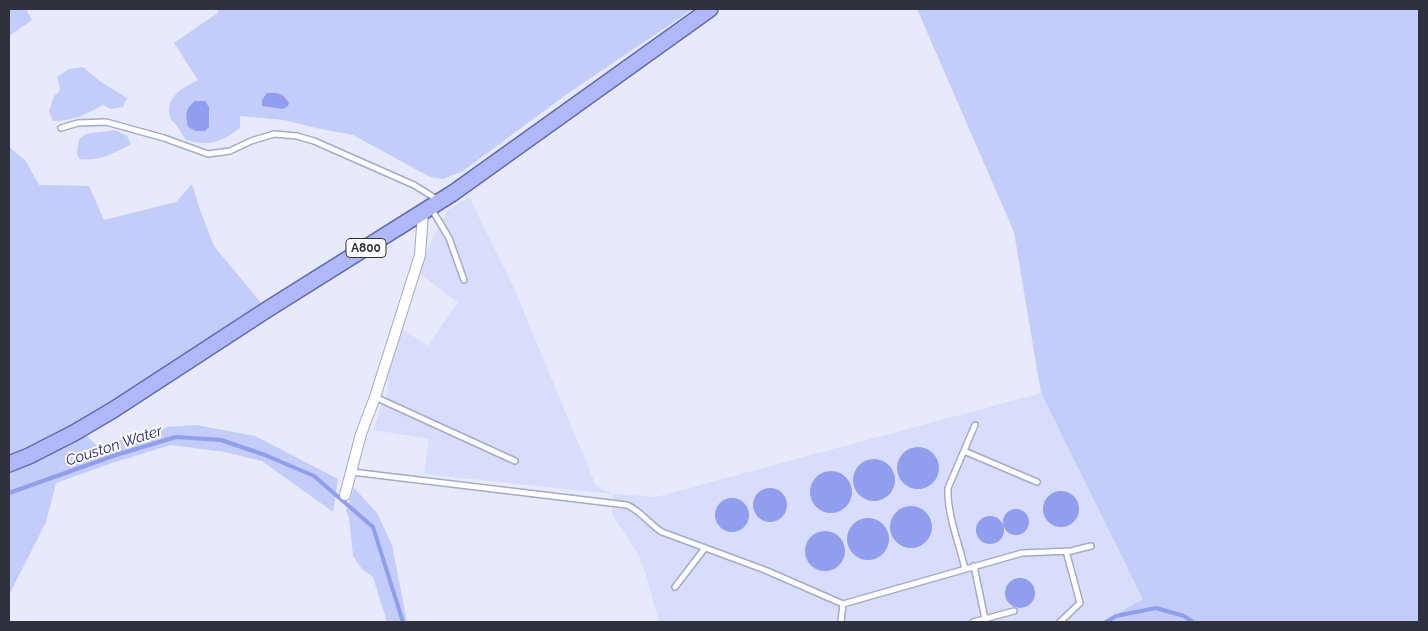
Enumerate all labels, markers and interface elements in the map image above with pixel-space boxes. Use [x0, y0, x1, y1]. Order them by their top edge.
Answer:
road number: A800 [346, 238, 386, 258]
water label: Couston Water [64, 422, 164, 470]

